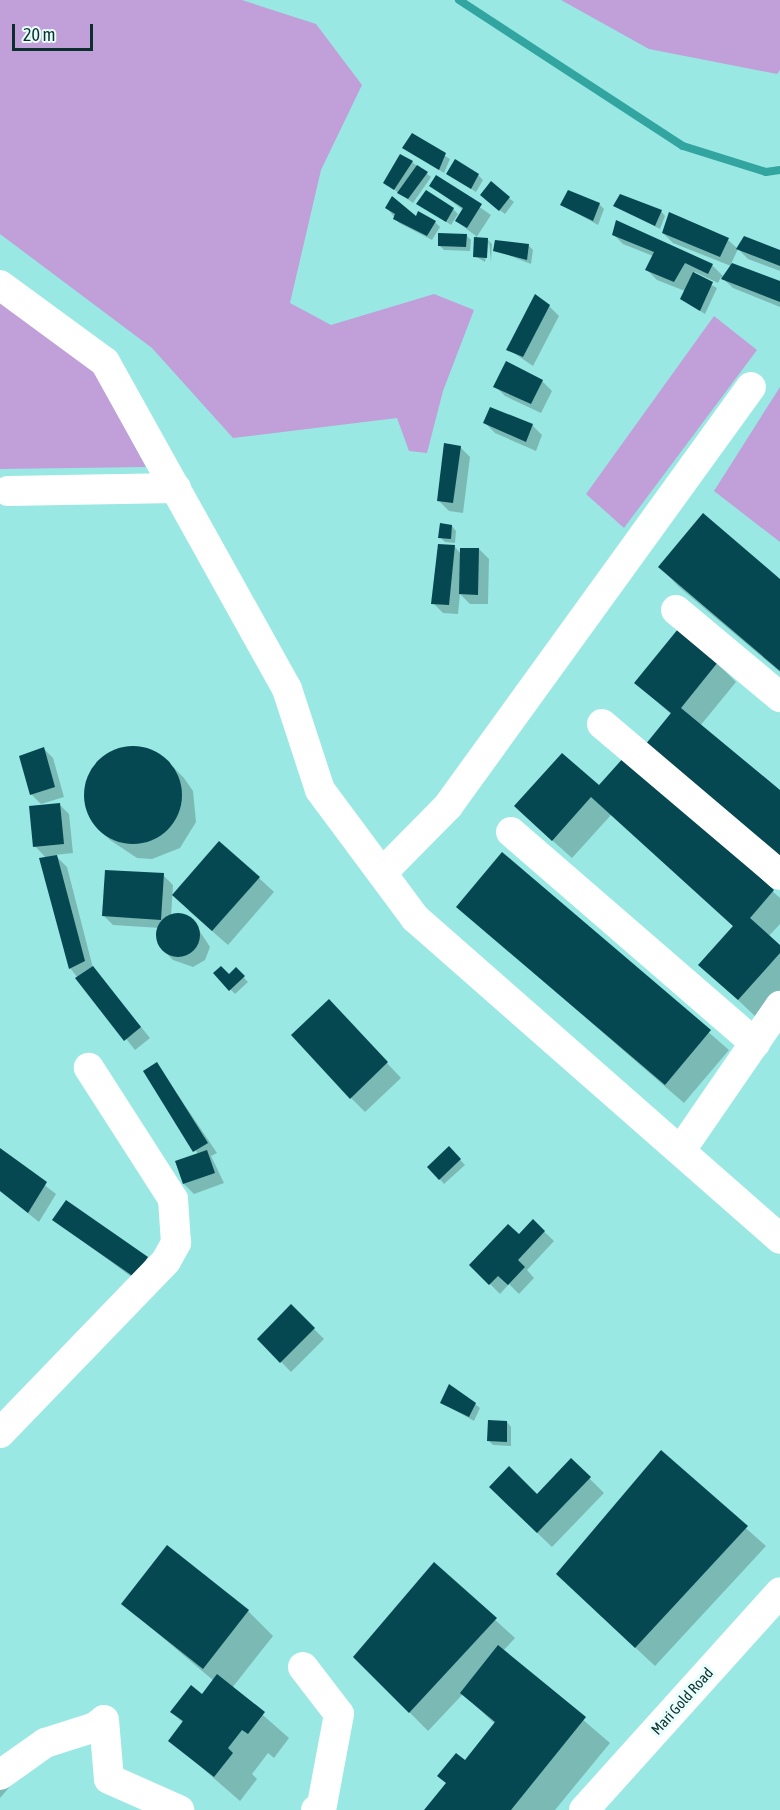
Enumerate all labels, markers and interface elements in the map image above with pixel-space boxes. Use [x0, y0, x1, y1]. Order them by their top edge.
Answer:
scale bar [15, 12, 96, 50]
text: 20 m [23, 24, 55, 45]
street label: Mari Gold Road [647, 1664, 717, 1738]

